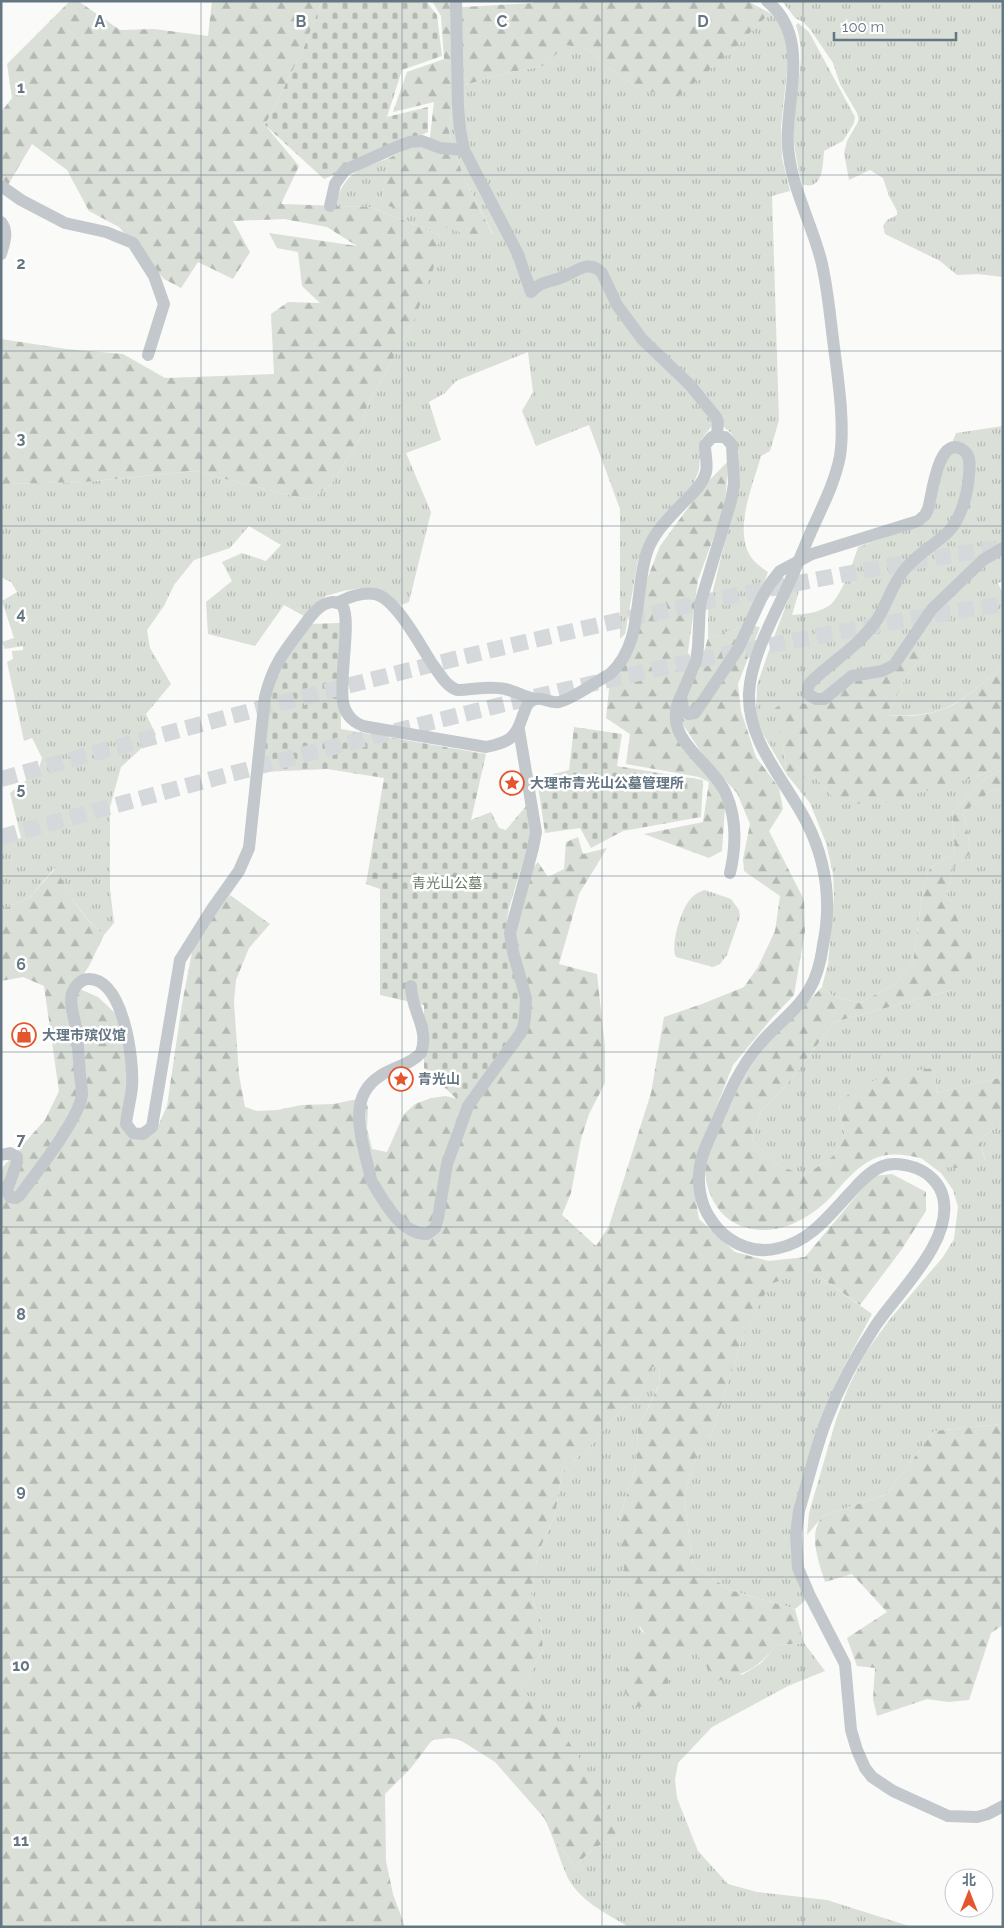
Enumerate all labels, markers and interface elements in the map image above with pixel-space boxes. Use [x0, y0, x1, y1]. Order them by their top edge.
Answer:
scale bar [834, 10, 956, 42]
text: A [95, 12, 106, 31]
text: B [296, 12, 307, 31]
text: C [497, 12, 508, 31]
text: D [697, 12, 709, 31]
text: 100 m [842, 18, 884, 36]
text: 1 [17, 78, 25, 97]
text: 2 [16, 254, 26, 273]
text: 3 [17, 429, 26, 448]
text: 4 [16, 604, 26, 623]
place icon: 大理市青光山公墓管理所 [499, 770, 525, 796]
place label: 大理市青光山公墓管理所 [530, 775, 684, 791]
text: 5 [17, 779, 26, 798]
park label: 青光山公墓 [412, 875, 482, 891]
text: 6 [16, 955, 26, 974]
shop icon: 大理市殡仪馆 [11, 1022, 37, 1048]
place label: 大理市殡仪馆 [42, 1027, 126, 1043]
place icon: 青光山 [388, 1066, 414, 1092]
place label: 青光山 [418, 1071, 460, 1087]
text: 7 [17, 1130, 26, 1149]
text: 8 [16, 1305, 26, 1324]
text: 9 [16, 1481, 26, 1500]
text: 10 [12, 1656, 30, 1675]
text: 11 [13, 1831, 29, 1850]
north arrow [944, 1868, 994, 1918]
text: 北 [962, 1872, 976, 1888]

